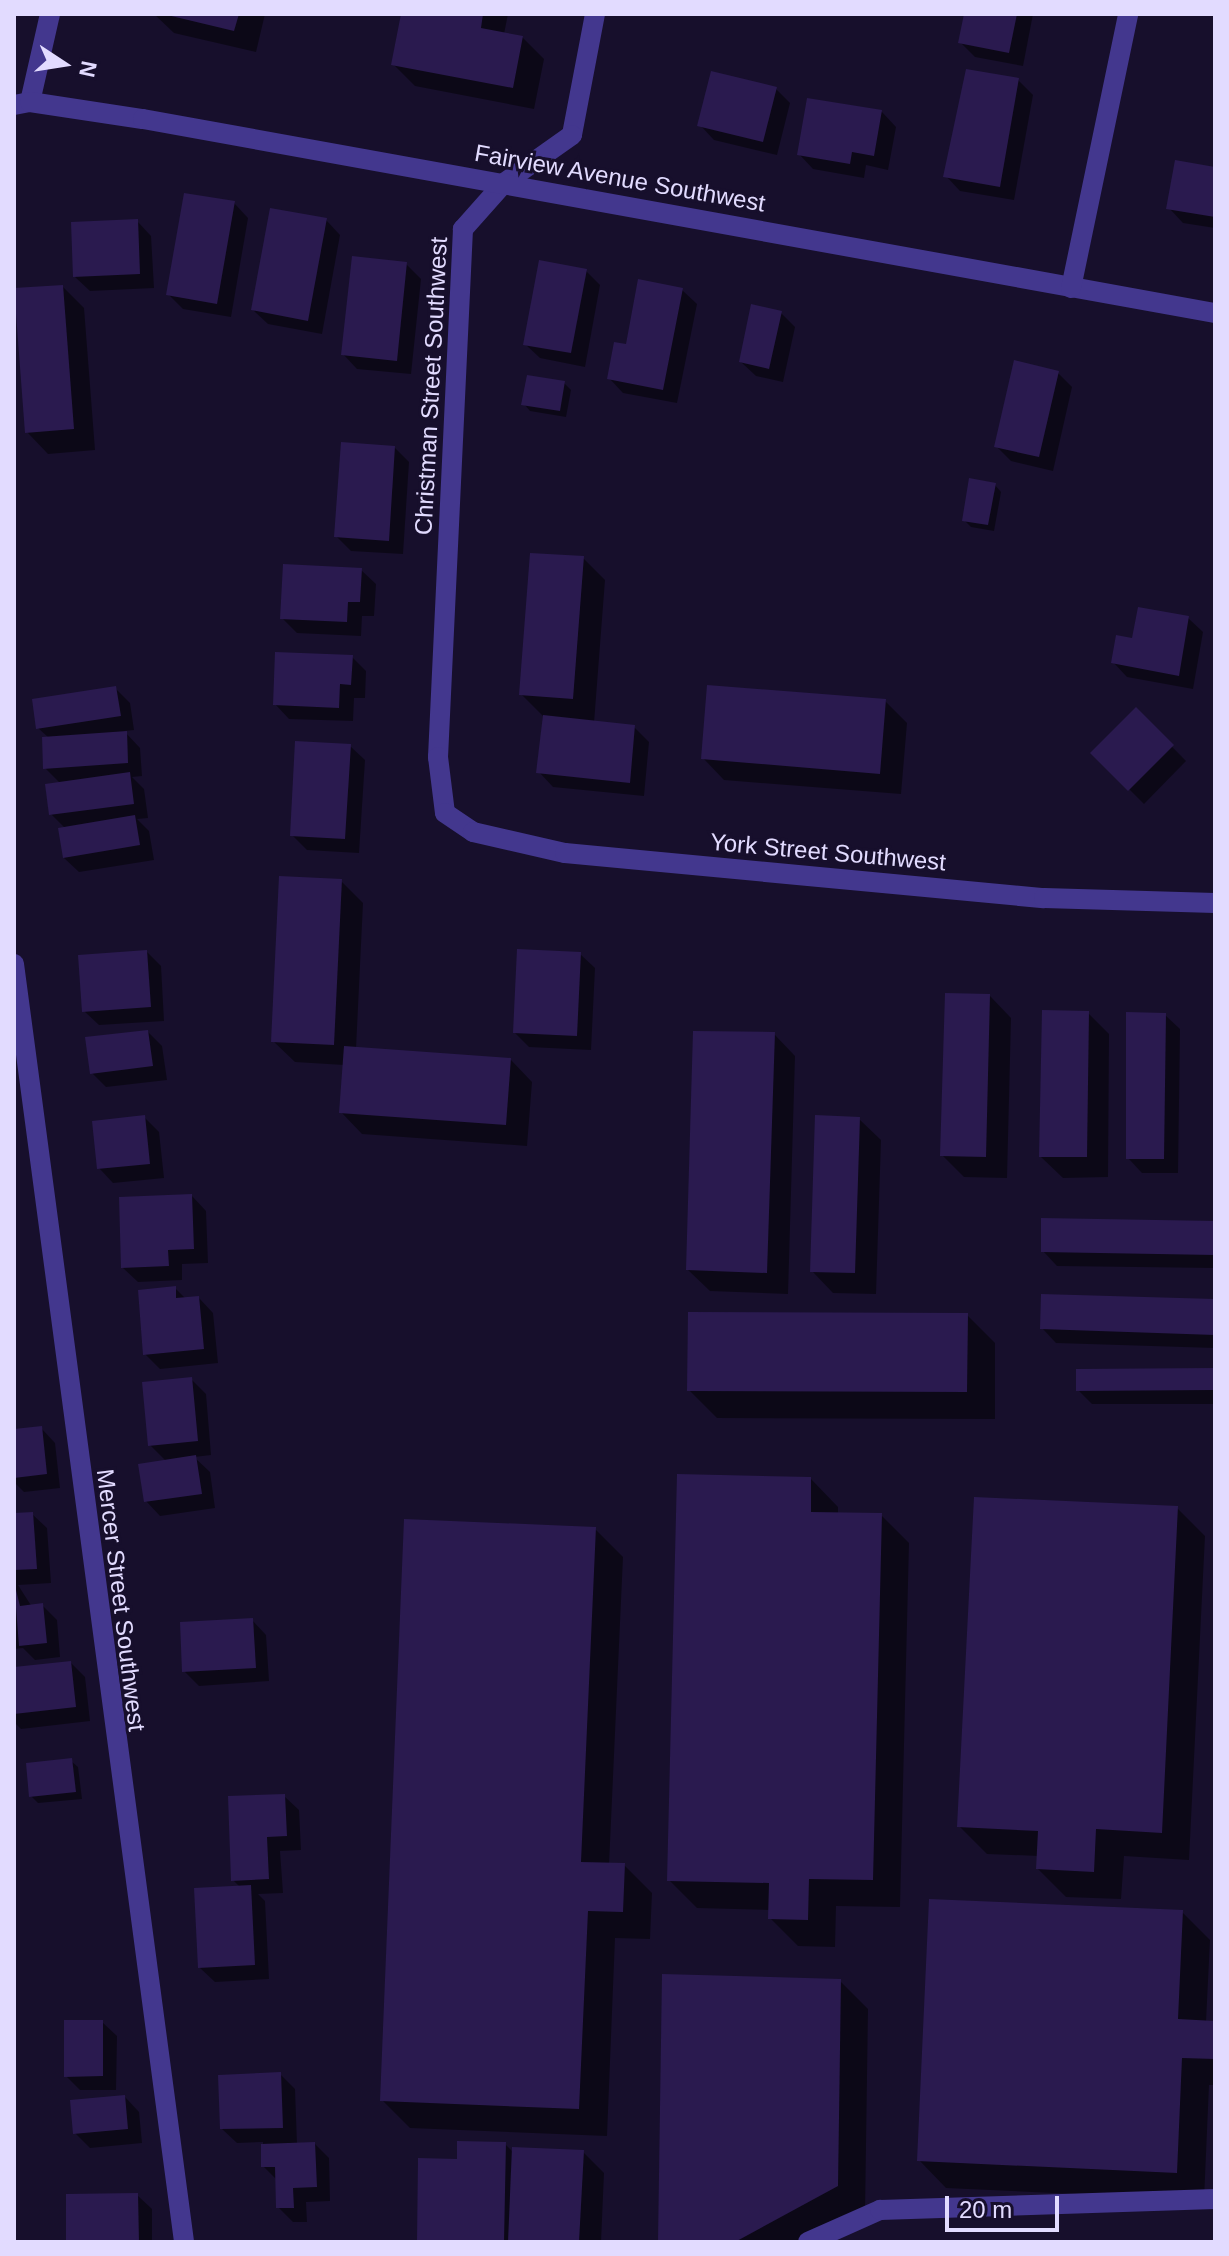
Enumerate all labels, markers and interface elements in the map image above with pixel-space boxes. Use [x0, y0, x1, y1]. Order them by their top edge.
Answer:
north arrow [24, 24, 104, 104]
text: N [74, 59, 102, 79]
street label: Fairview Avenue Southwest [472, 138, 768, 218]
street label: Christman Street Southwest [409, 236, 453, 536]
street label: York Street Southwest [709, 827, 947, 877]
street label: Mercer Street Southwest [91, 1467, 151, 1733]
scale bar [949, 2180, 1063, 2230]
text: 20 m [959, 2196, 1012, 2223]

